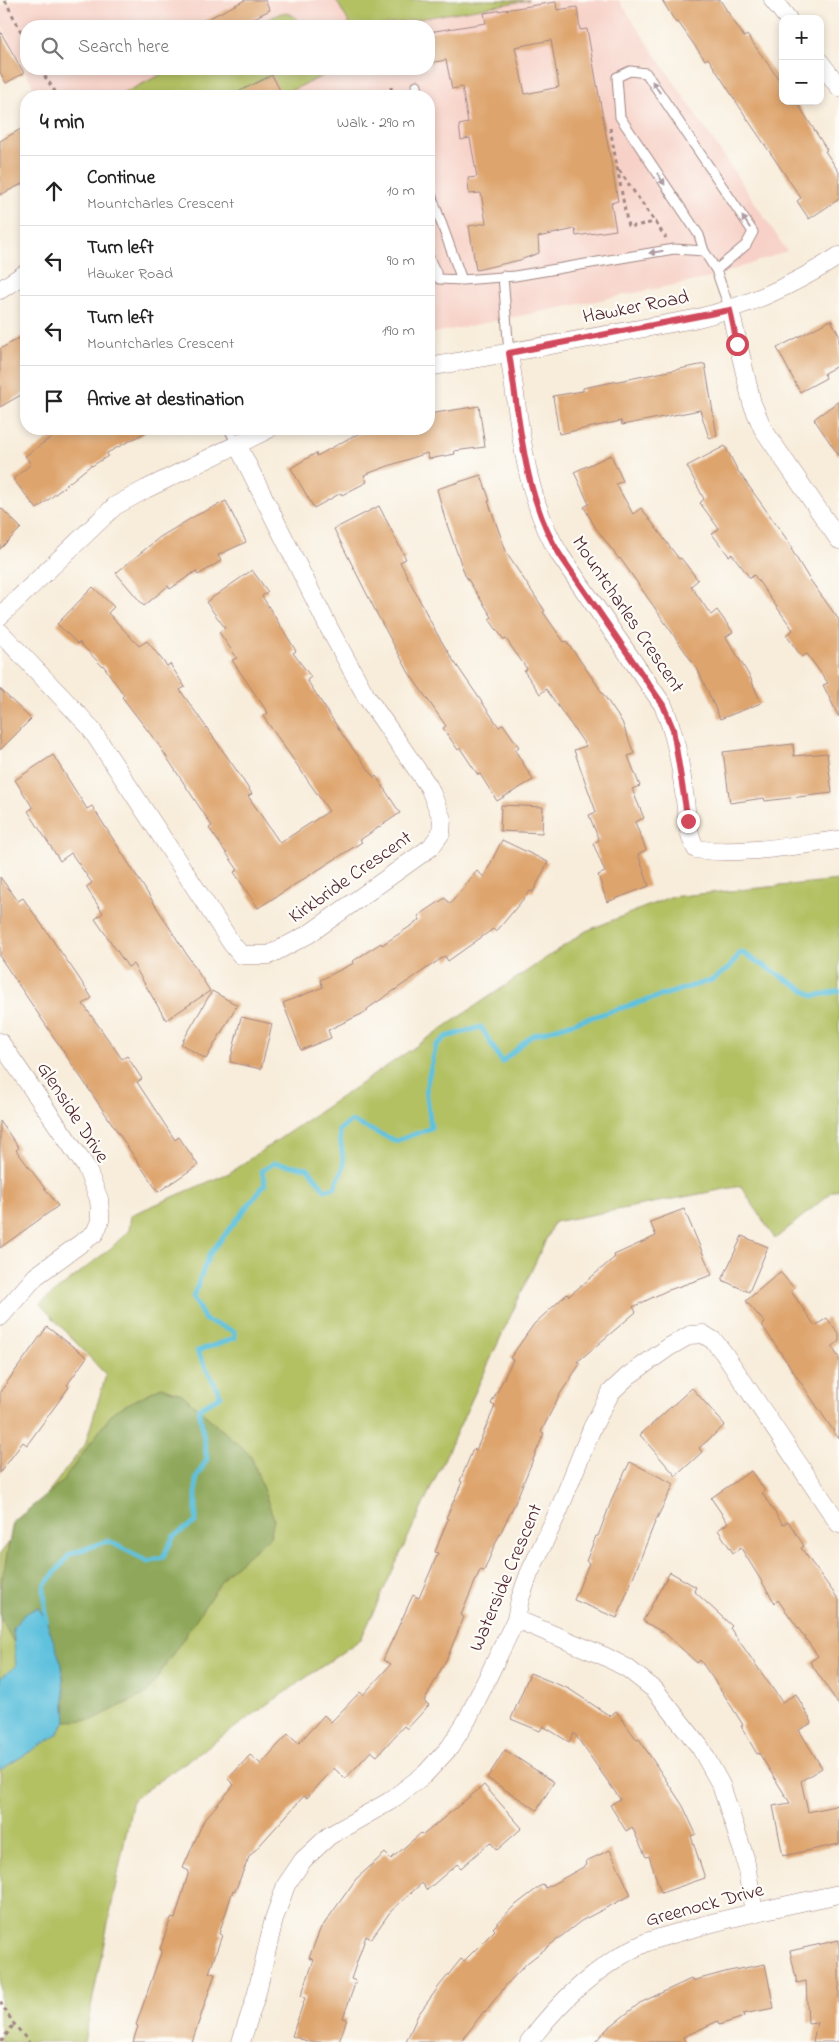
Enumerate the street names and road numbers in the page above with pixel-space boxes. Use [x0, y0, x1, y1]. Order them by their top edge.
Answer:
street label: Hawker Road [580, 284, 692, 332]
street label: Mountcharles Crescent [563, 531, 691, 700]
street label: Kirkbride Crescent [283, 825, 419, 931]
street label: Glenside Drive [28, 1057, 116, 1169]
street label: Waterside Crescent [463, 1499, 551, 1656]
street label: Greenock Drive [643, 1876, 767, 1936]

